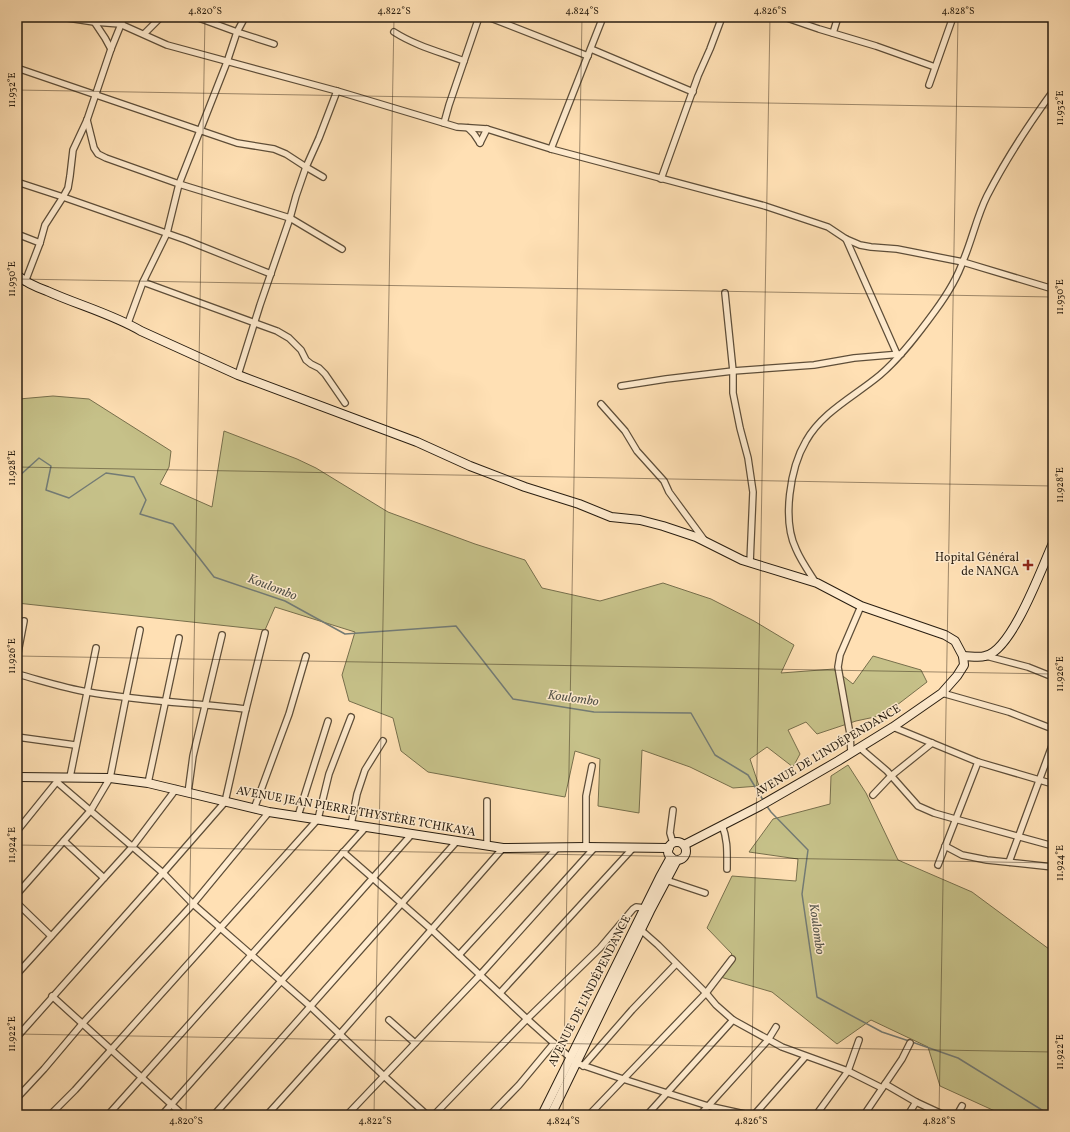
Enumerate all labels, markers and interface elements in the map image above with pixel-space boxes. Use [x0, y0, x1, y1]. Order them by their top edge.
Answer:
text: 4.820°S [188, 4, 222, 18]
text: 4.822°S [377, 4, 411, 18]
text: 4.824°S [565, 4, 599, 18]
text: 4.826°S [753, 4, 787, 18]
text: 4.828°S [941, 4, 975, 18]
text: 11.932°E [5, 72, 19, 108]
text: 11.932°E [1053, 90, 1067, 126]
text: 11.930°E [5, 261, 19, 297]
text: 11.930°E [1053, 279, 1067, 315]
text: 11.928°E [5, 450, 19, 486]
text: 11.928°E [1053, 467, 1067, 503]
place label: Hopital Général de NANGA [935, 550, 1020, 580]
marker: Hopital Général de NANGA [1022, 559, 1034, 571]
water label: Koulombo [245, 570, 299, 606]
text: 11.926°E [5, 638, 19, 674]
text: 11.926°E [1053, 656, 1067, 692]
water label: Koulombo [546, 687, 600, 712]
street label: AVENUE DE L'INDÉPENDANCE [751, 700, 904, 801]
street label: AVENUE JEAN PIERRE THYSTÈRE TCHIKAYA [235, 782, 478, 841]
text: 11.924°E [5, 827, 19, 863]
text: 11.924°E [1053, 845, 1067, 881]
water label: Koulombo [804, 902, 829, 956]
street label: AVENUE DE L'INDÉPENDANCE [544, 912, 635, 1069]
text: 11.922°E [5, 1016, 19, 1052]
text: 11.922°E [1053, 1034, 1067, 1070]
text: 4.820°S [169, 1114, 203, 1128]
text: 4.822°S [358, 1114, 392, 1128]
text: 4.824°S [546, 1114, 580, 1128]
text: 4.826°S [734, 1114, 768, 1128]
text: 4.828°S [922, 1114, 956, 1128]

